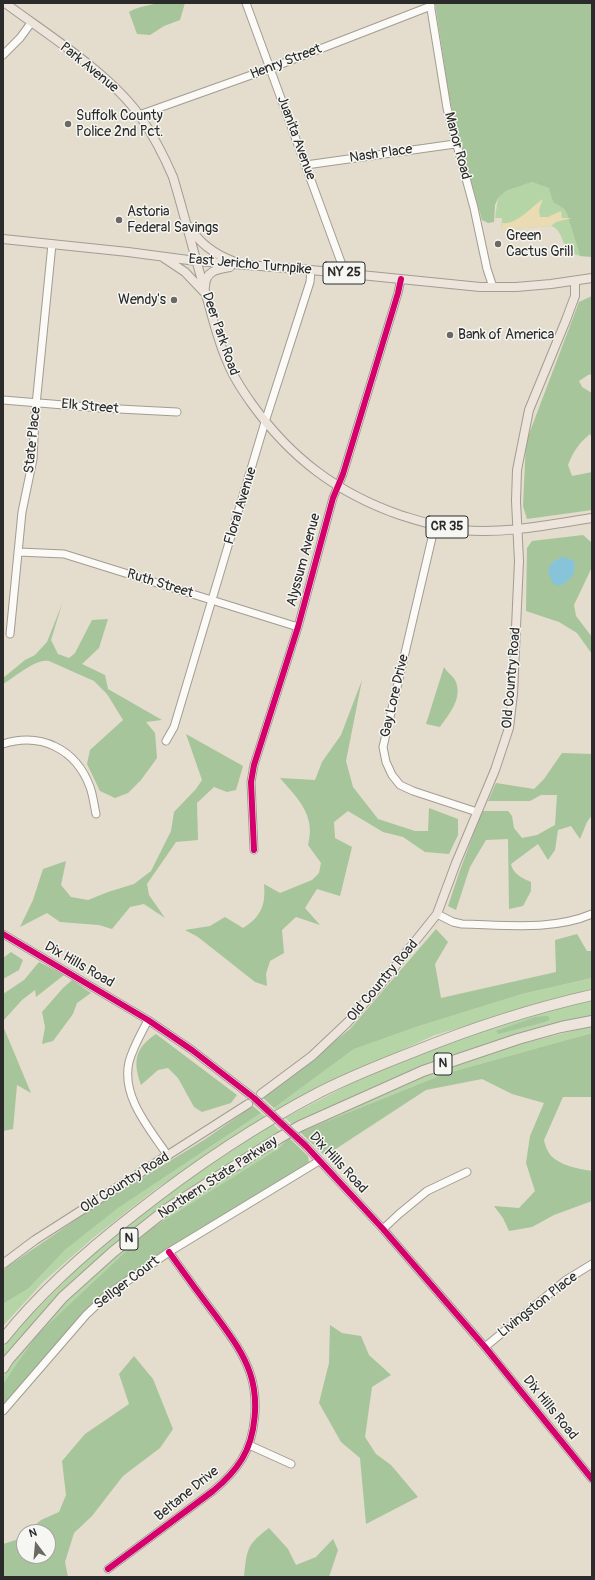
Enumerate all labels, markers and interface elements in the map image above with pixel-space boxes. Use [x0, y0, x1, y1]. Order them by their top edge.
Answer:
street label: Park Avenue [56, 39, 122, 97]
street label: Henry Street [248, 41, 324, 83]
street label: Juanita Avenue [273, 94, 319, 182]
place label: Suffolk County Police 2nd Pct. [76, 108, 163, 140]
street label: Manor Road [440, 111, 474, 181]
marker: Suffolk County Police 2nd Pct. [63, 119, 73, 129]
street label: Nash Place [348, 141, 414, 167]
place label: Astoria Federal Savings [127, 204, 218, 236]
marker: Astoria Federal Savings [114, 215, 124, 225]
place label: Green Cactus Grill [506, 228, 574, 260]
marker: Green Cactus Grill [493, 239, 503, 249]
street label: East Jericho Turnpike [188, 251, 312, 279]
road number: NY 25 [323, 262, 365, 284]
street label: Deer Park Road [198, 290, 242, 378]
place label: Wendy's [118, 292, 166, 308]
marker: Wendy's [169, 295, 179, 305]
place label: Bank of America [458, 327, 554, 343]
marker: Bank of America [445, 330, 455, 340]
street label: Elk Street [61, 396, 119, 418]
street label: State Place [21, 406, 45, 474]
street label: Floral Avenue [221, 465, 261, 547]
street label: Alyssum Avenue [283, 512, 325, 608]
road number: CR 35 [426, 516, 468, 538]
street label: Ruth Street [125, 566, 195, 602]
street label: Old Country Road [499, 627, 525, 729]
street label: Gay Lore Drive [377, 653, 413, 739]
street label: Old Country Road [344, 937, 422, 1025]
street label: Dix Hills Road [41, 938, 117, 992]
road number: N [434, 1053, 452, 1075]
street label: Dix Hills Road [305, 1129, 371, 1197]
street label: Northern State Parkway [155, 1133, 281, 1223]
street label: Old Country Road [77, 1149, 173, 1217]
road number: N [120, 1228, 138, 1250]
street label: Sellger Court [91, 1253, 163, 1313]
street label: Livingston Place [495, 1269, 581, 1341]
street label: Dix Hills Road [519, 1373, 581, 1443]
street label: Beltane Drive [152, 1463, 222, 1525]
north arrow [16, 1524, 56, 1564]
text: N [27, 1526, 38, 1540]

